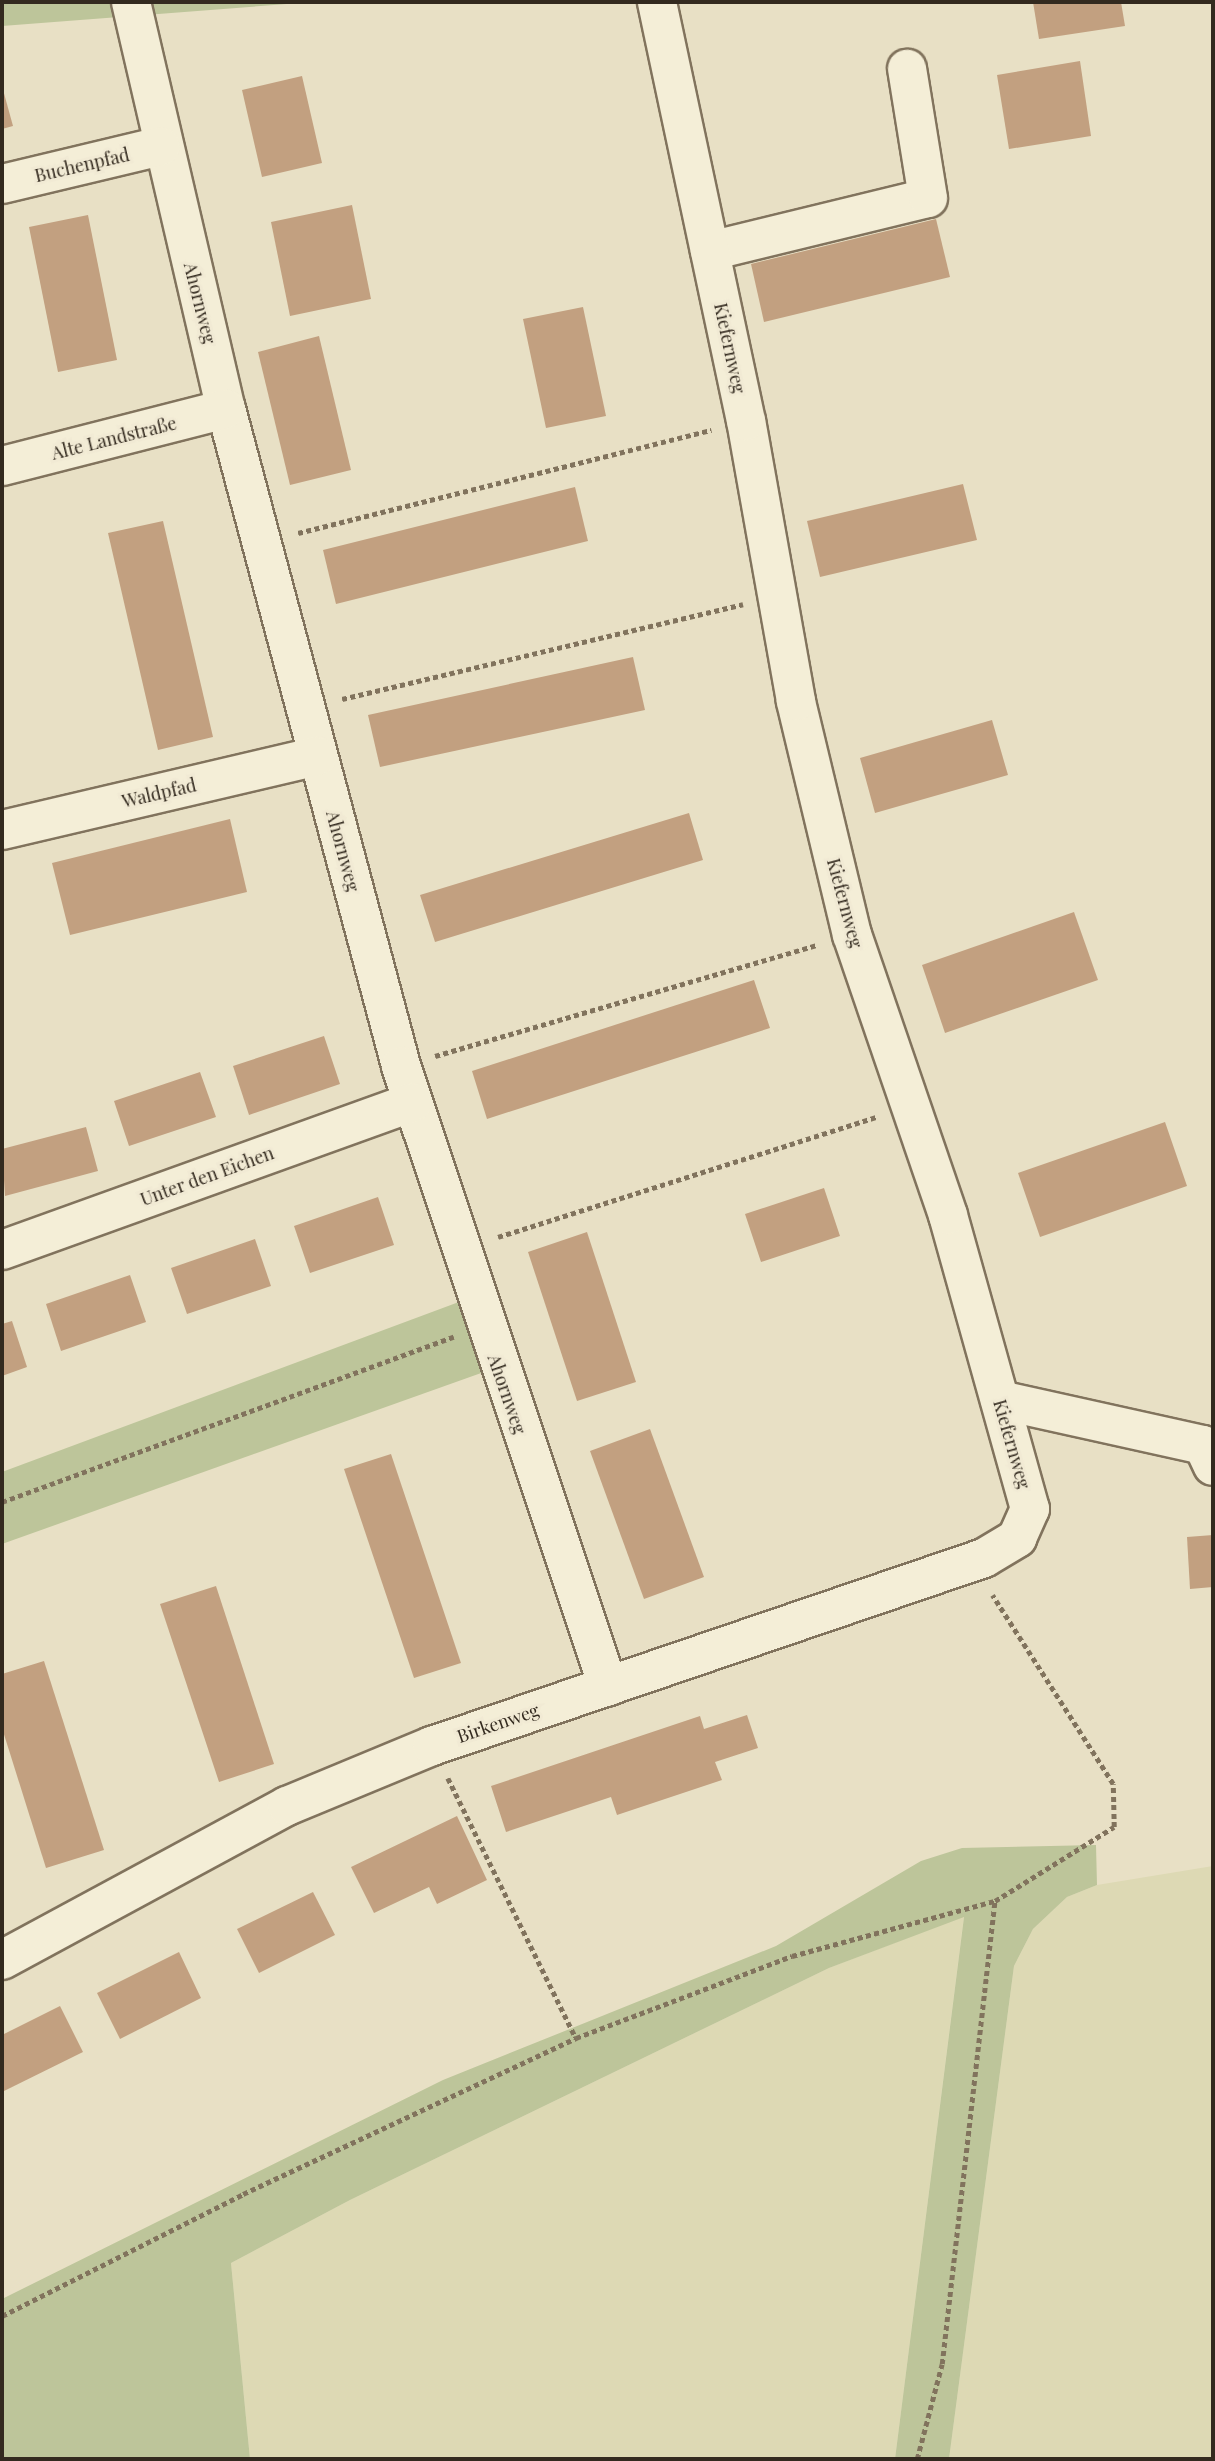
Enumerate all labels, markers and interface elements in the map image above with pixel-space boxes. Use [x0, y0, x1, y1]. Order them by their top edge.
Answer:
street label: Buchenpfad [32, 144, 132, 186]
street label: Ahornweg [180, 260, 220, 346]
street label: Kiefernweg [710, 301, 750, 395]
street label: Alte Landstraße [49, 412, 179, 464]
street label: Waldpfad [120, 774, 198, 812]
street label: Ahornweg [322, 808, 364, 894]
street label: Kiefernweg [823, 856, 867, 950]
street label: Unter den Eichen [137, 1142, 277, 1210]
street label: Ahornweg [483, 1351, 531, 1437]
street label: Kiefernweg [989, 1397, 1035, 1491]
street label: Birkenweg [454, 1699, 542, 1747]

